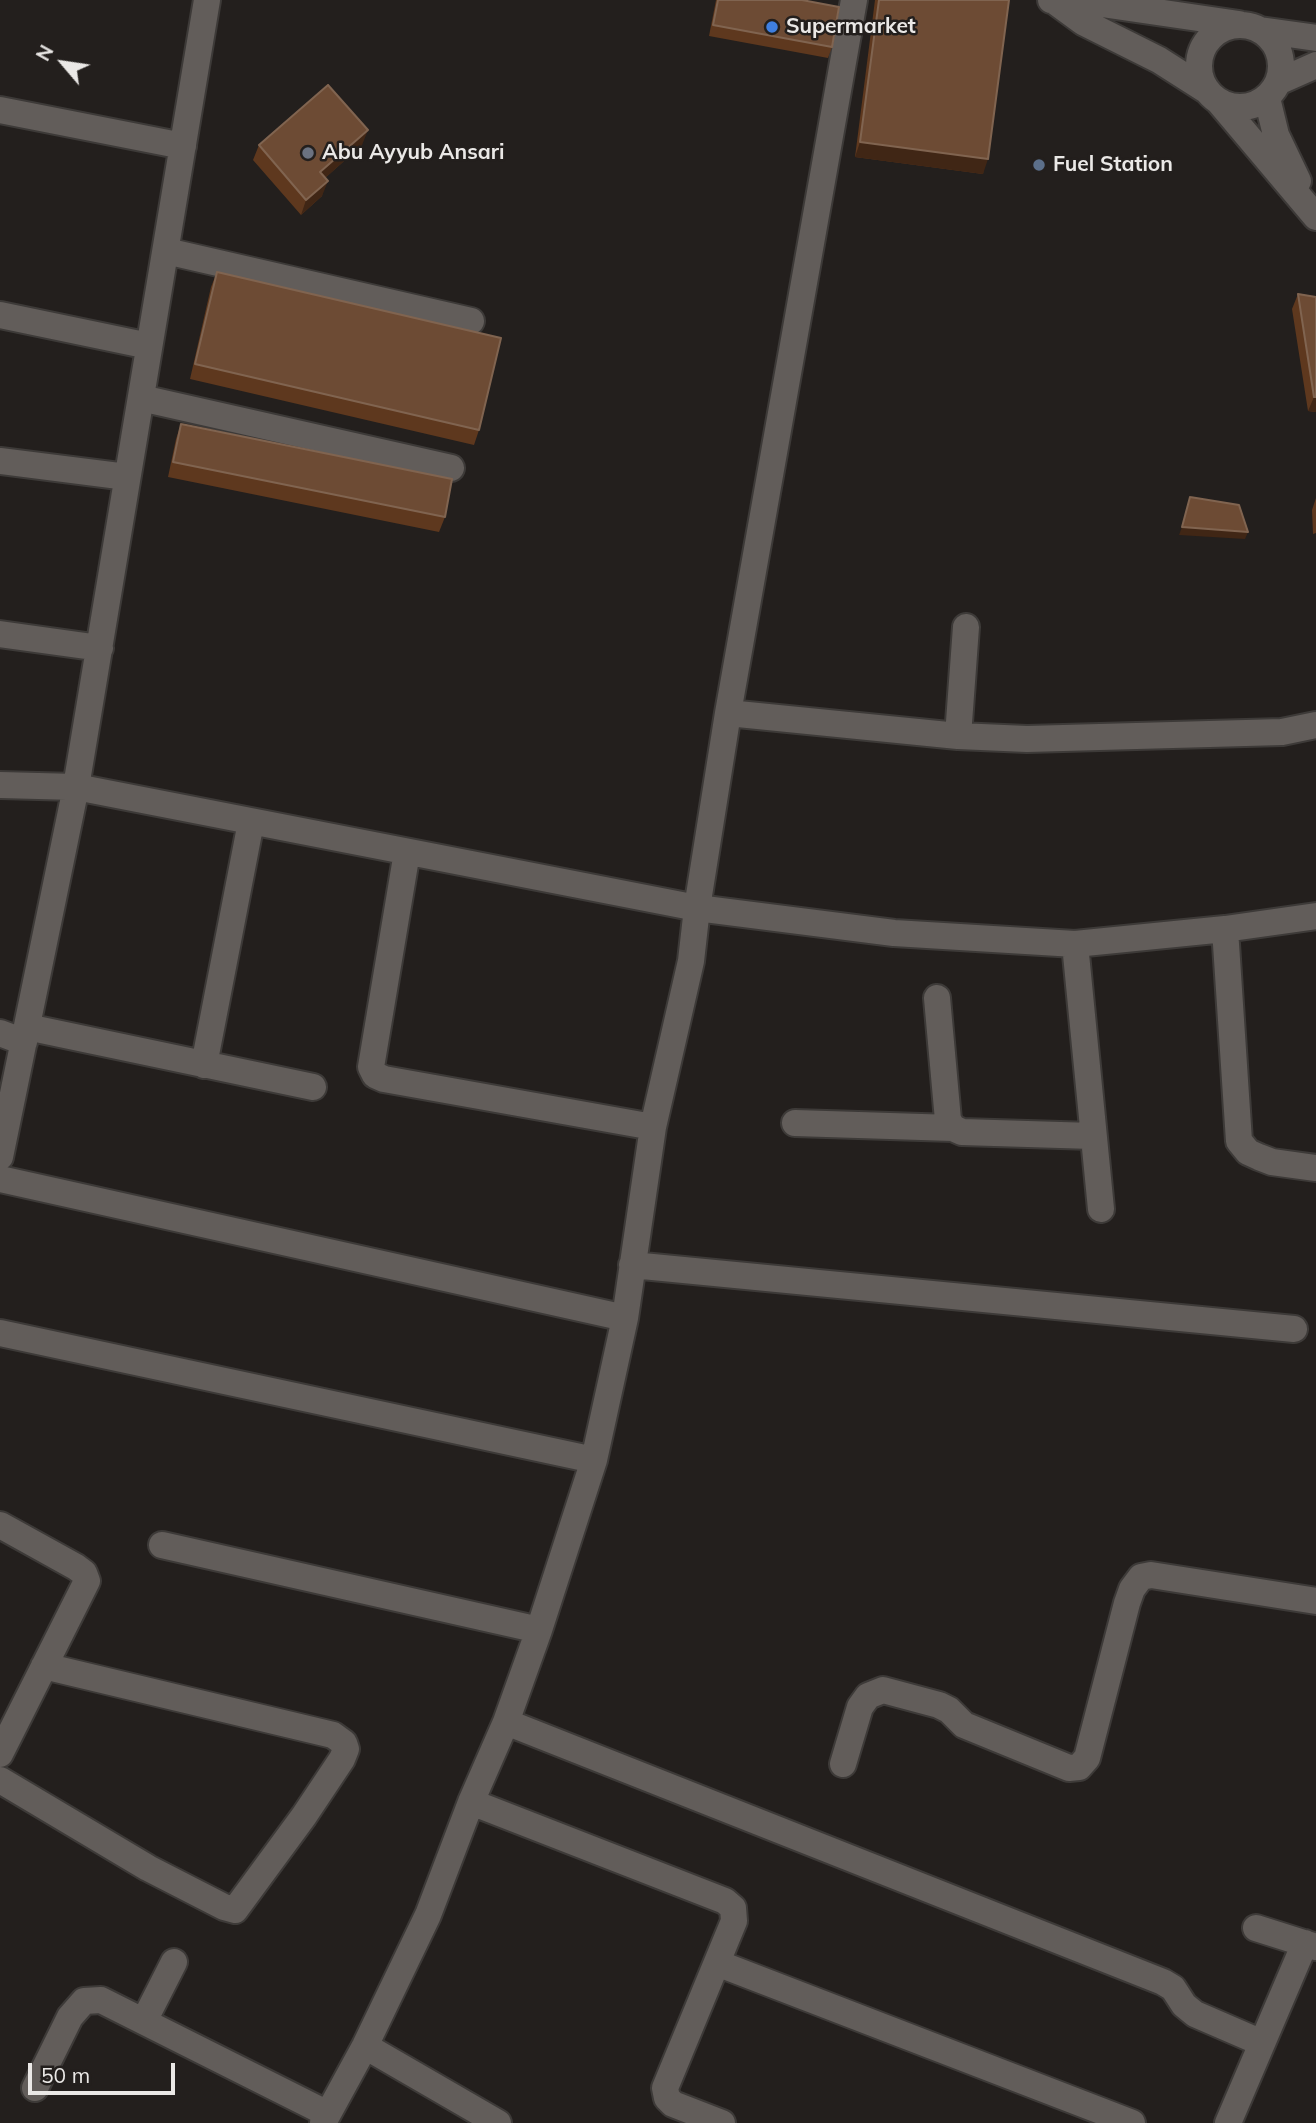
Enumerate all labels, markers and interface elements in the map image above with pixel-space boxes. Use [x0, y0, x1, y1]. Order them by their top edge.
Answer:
place label: Supermarket [786, 14, 916, 40]
marker: Supermarket [764, 19, 780, 35]
north arrow [28, 28, 98, 98]
text: N [31, 41, 59, 65]
place label: Abu Ayyub Ansari [322, 140, 505, 166]
marker: Abu Ayyub Ansari [300, 145, 316, 161]
place label: Fuel Station [1053, 152, 1173, 178]
marker: Fuel Station [1031, 157, 1047, 173]
scale bar [32, 2050, 178, 2094]
text: 50 m [41, 2062, 90, 2088]

